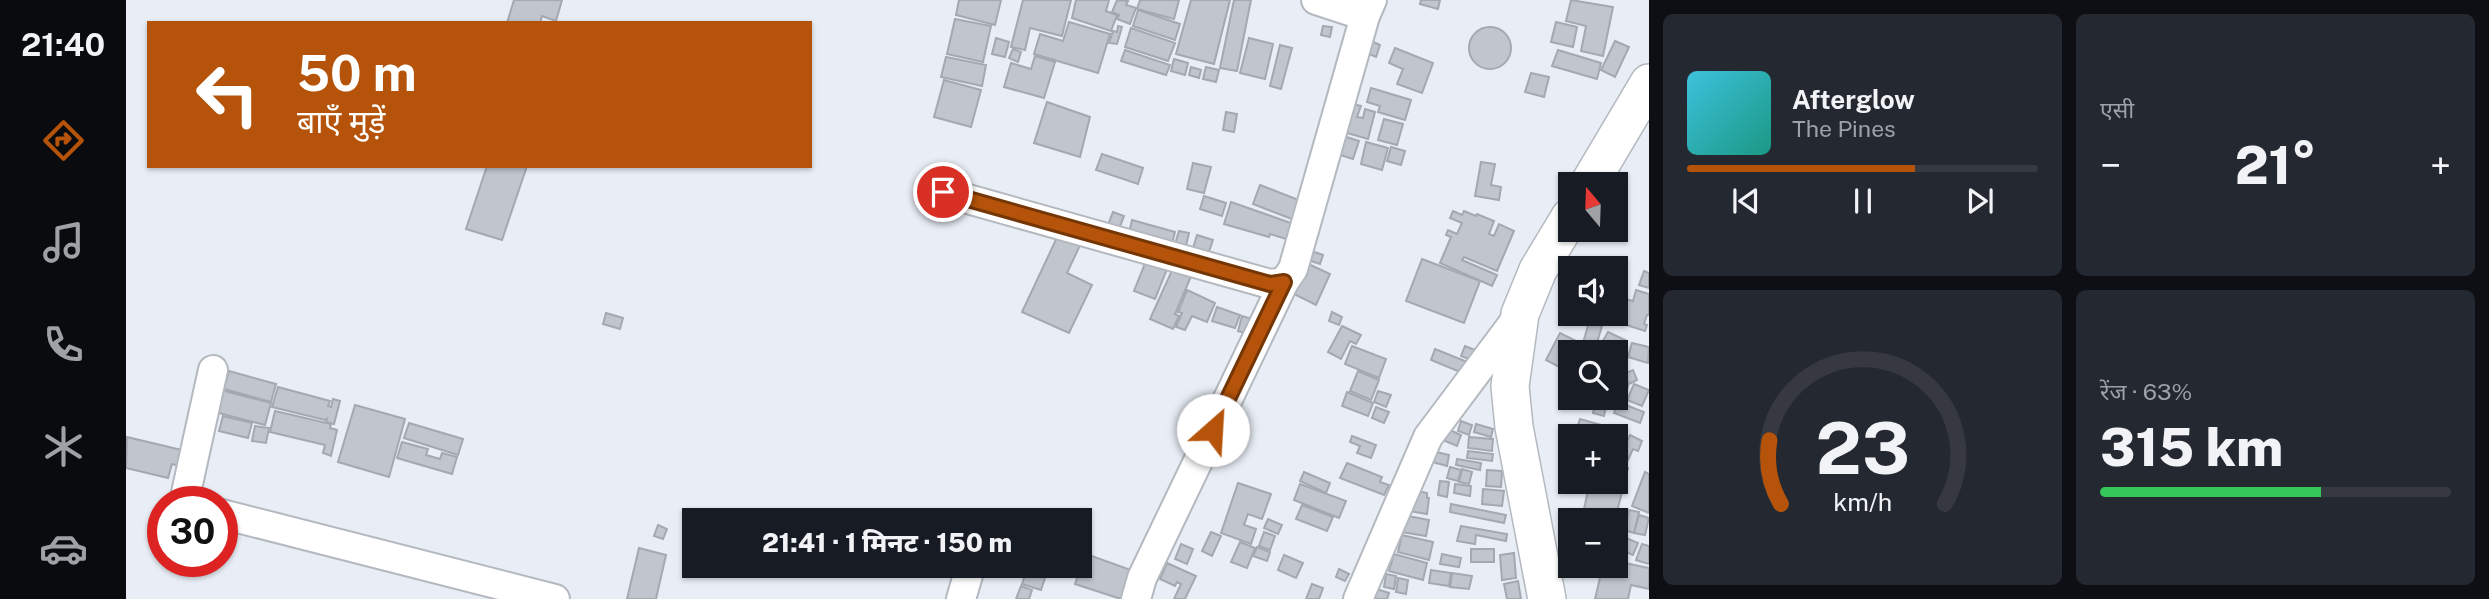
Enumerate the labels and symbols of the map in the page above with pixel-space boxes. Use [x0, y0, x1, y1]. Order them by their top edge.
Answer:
pin [913, 162, 973, 222]
north arrow [1558, 172, 1628, 242]
position arrow [1176, 393, 1250, 467]
speed limit sign: 30 [147, 486, 238, 577]

